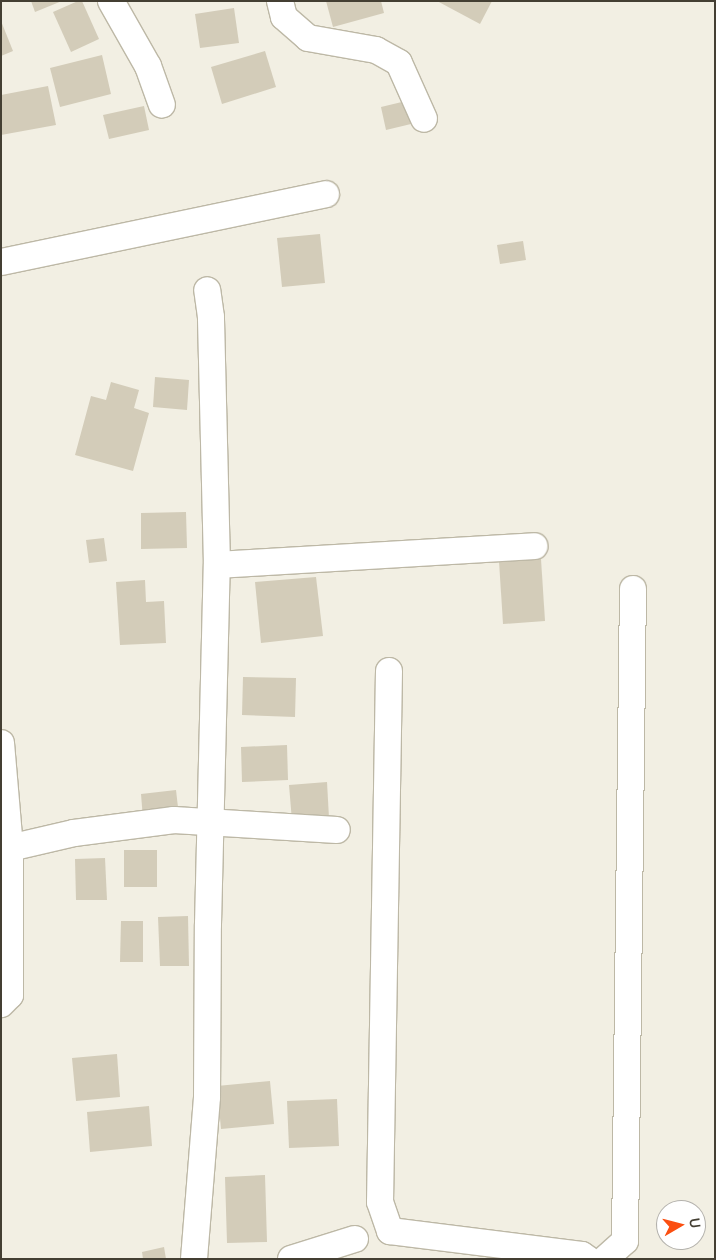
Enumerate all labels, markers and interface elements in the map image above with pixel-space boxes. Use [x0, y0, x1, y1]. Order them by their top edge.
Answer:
north arrow [656, 1200, 706, 1250]
text: U [685, 1217, 705, 1229]

